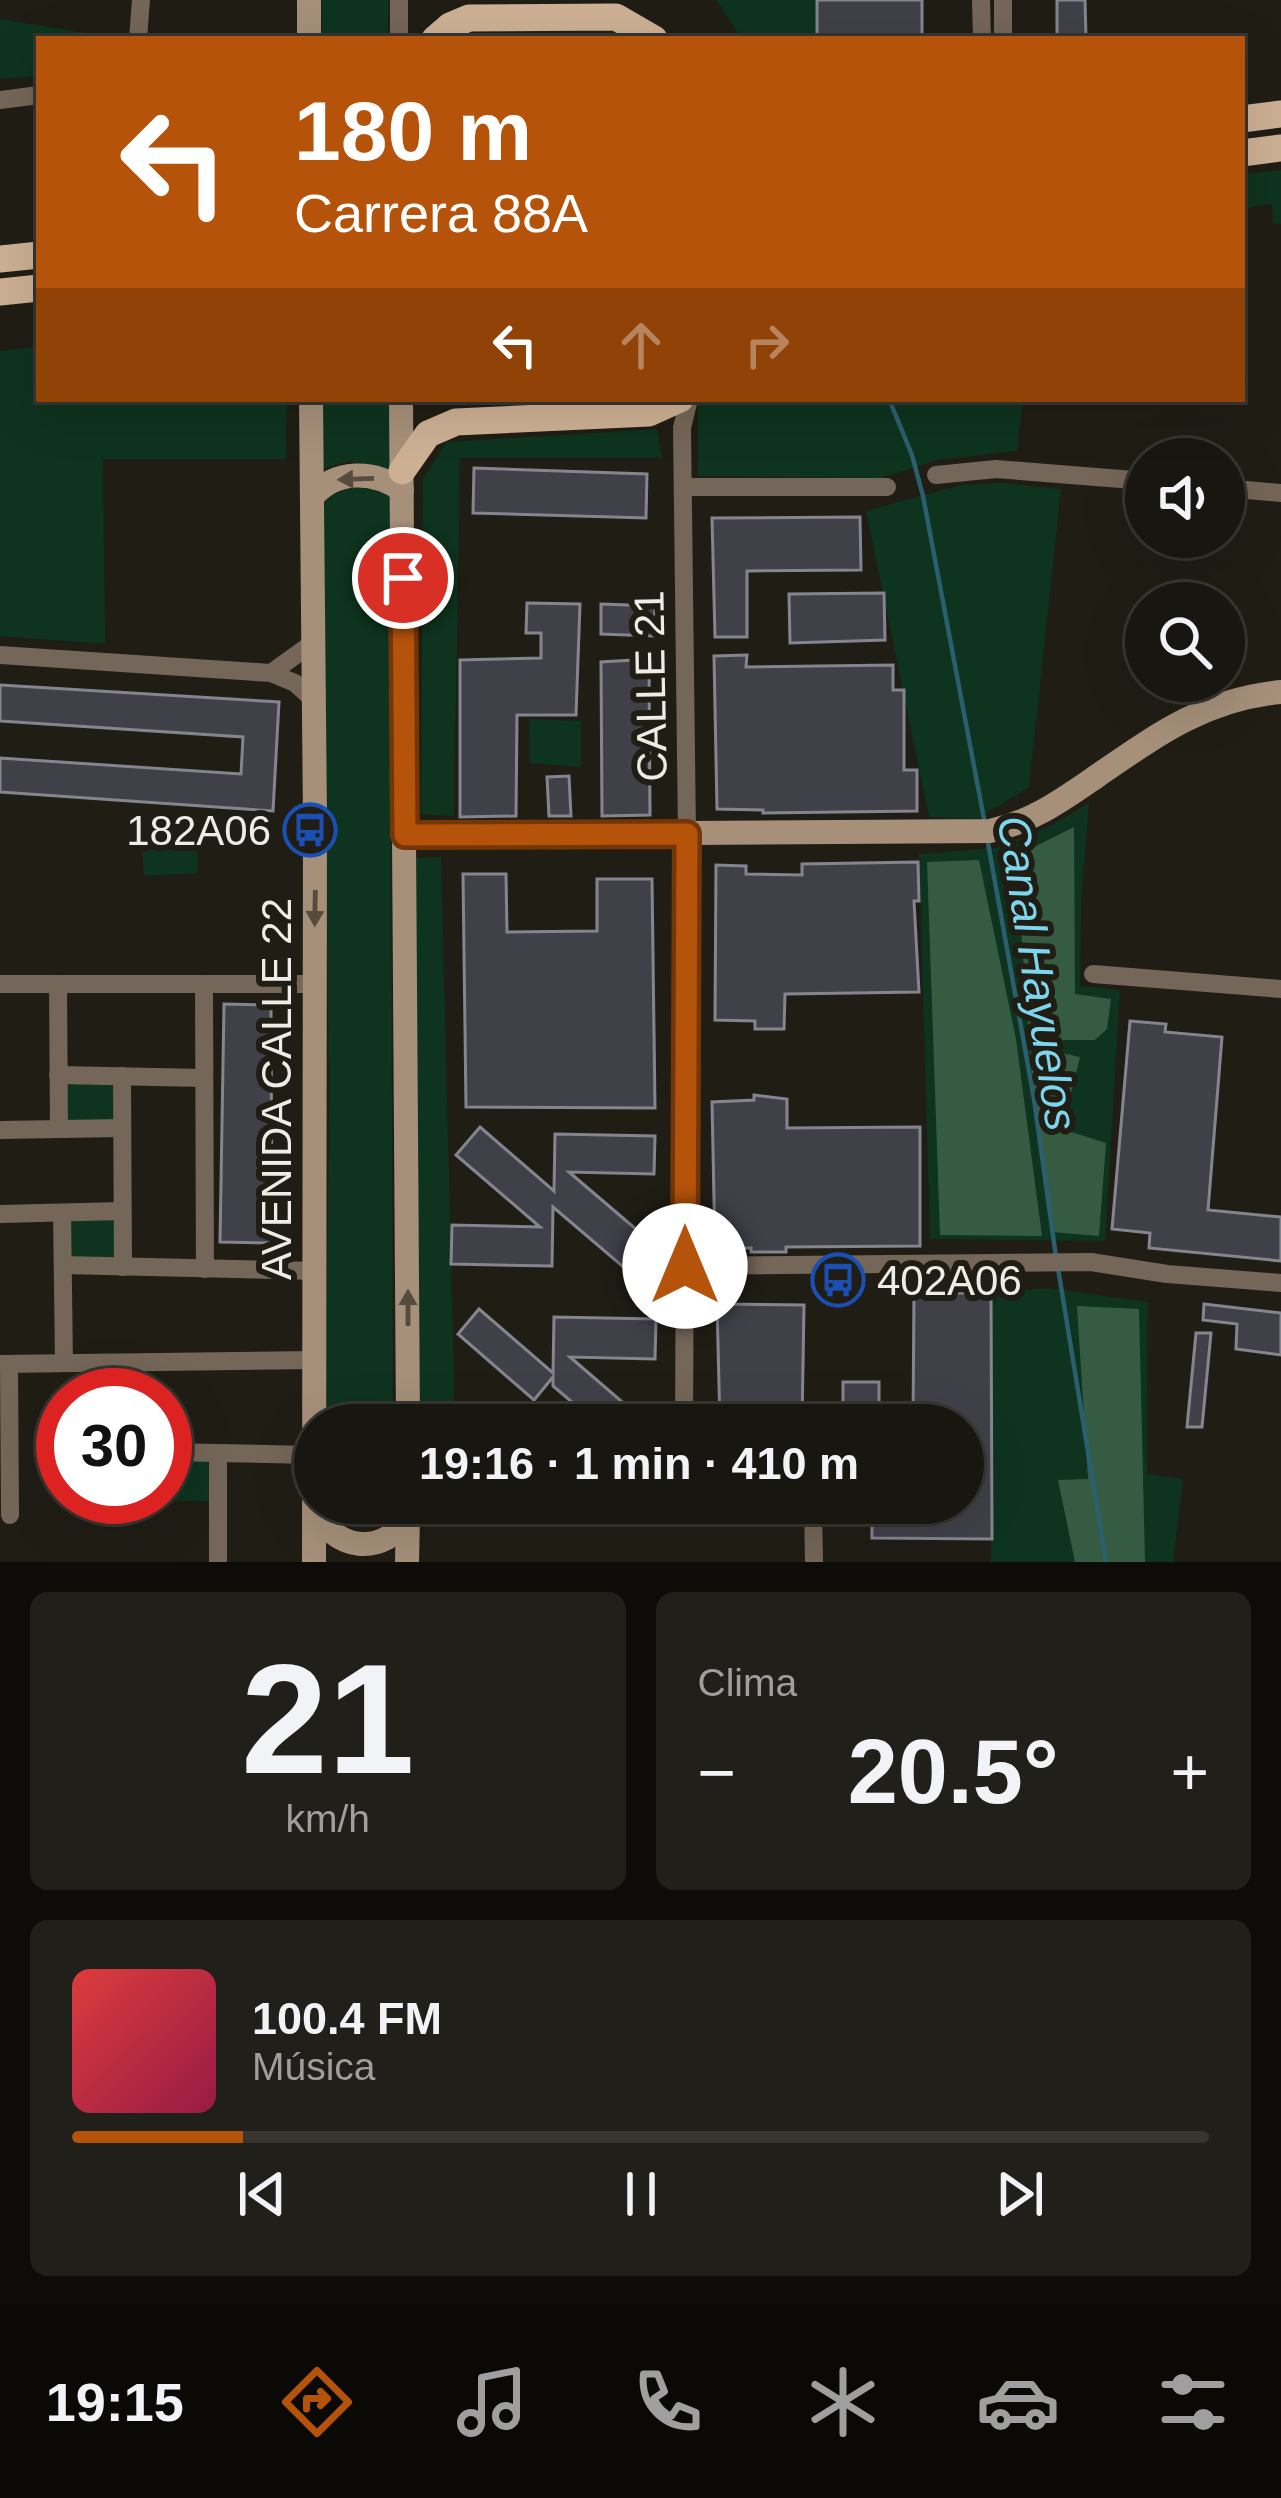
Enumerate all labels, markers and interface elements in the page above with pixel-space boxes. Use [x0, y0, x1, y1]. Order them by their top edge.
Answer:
icon: left [96, 84, 252, 240]
text: 180 m [294, 84, 532, 178]
text: Carrera 88A [294, 183, 588, 243]
icon: left [482, 312, 548, 378]
icon: ahead [608, 312, 674, 378]
icon: right [734, 312, 800, 378]
map controls [1125, 438, 1245, 702]
button: sound [1125, 438, 1245, 558]
one-way arrow [336, 469, 374, 488]
pin [352, 527, 454, 629]
icon: arrive [370, 545, 436, 611]
button: search [1125, 582, 1245, 702]
street label: CALLE 21 [625, 590, 676, 782]
bus stop icon: 182A06 [282, 802, 338, 858]
place label: 182A06 [126, 807, 271, 854]
water label: Canal Hayuelos [987, 812, 1088, 1134]
one-way arrow [305, 890, 325, 928]
street label: AVENIDA CALLE 22 [253, 898, 300, 1280]
position arrow [622, 1203, 748, 1329]
bus stop icon: 402A06 [810, 1252, 866, 1308]
place label: 402A06 [877, 1257, 1022, 1304]
one-way arrow [398, 1288, 418, 1326]
speed limit sign: 30 [36, 1368, 192, 1524]
text: 19:16 · 1 min · 410 m [419, 1438, 859, 1489]
text: 21 [241, 1632, 415, 1806]
text: Clima [698, 1661, 797, 1704]
text: 20.5° [848, 1722, 1059, 1822]
text: − [698, 1735, 736, 1809]
text: + [1170, 1735, 1209, 1809]
text: km/h [285, 1797, 370, 1840]
text: 100.4 FM [252, 1993, 442, 2044]
text: Música [252, 2045, 376, 2088]
icon: previous [229, 2161, 295, 2227]
icon: pause [608, 2161, 674, 2227]
icon: next [987, 2161, 1053, 2227]
icon: directions [275, 2360, 359, 2444]
icon: music [450, 2360, 534, 2444]
icon: phone [626, 2360, 710, 2444]
icon: climate [801, 2360, 885, 2444]
icon: car [976, 2360, 1060, 2444]
icon: filters [1151, 2360, 1235, 2444]
text: 19:15 [46, 2372, 184, 2432]

